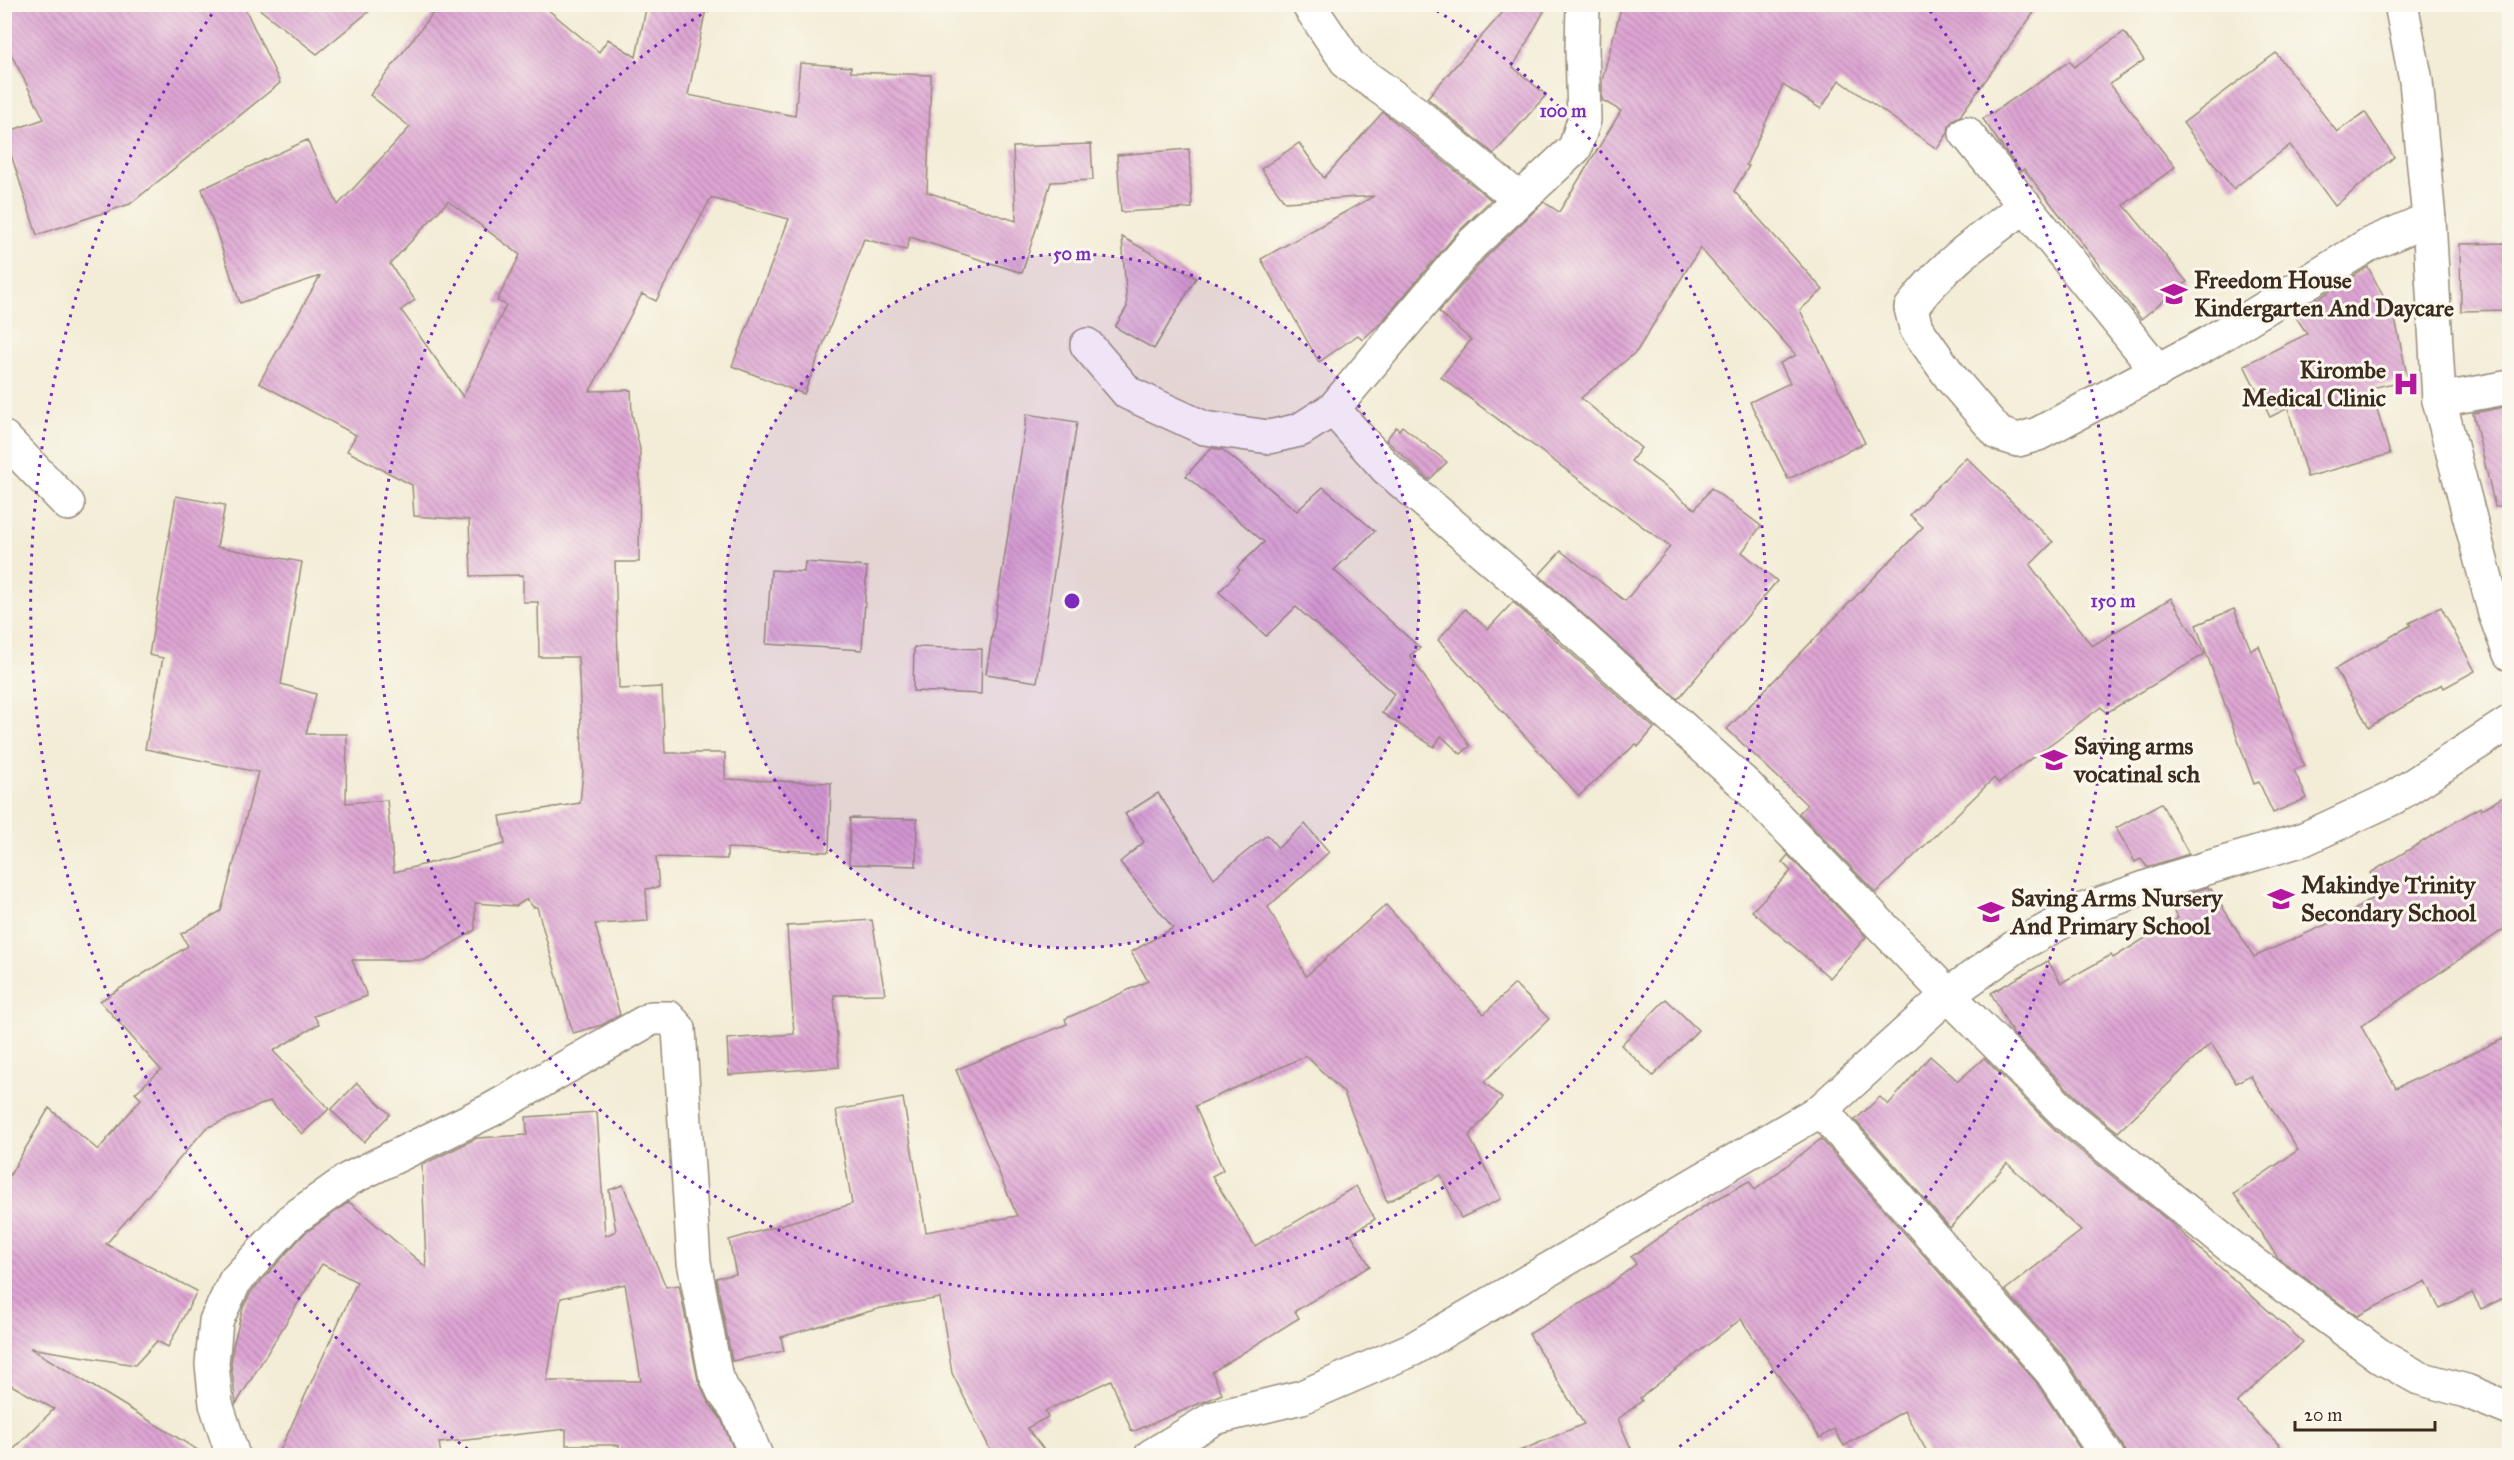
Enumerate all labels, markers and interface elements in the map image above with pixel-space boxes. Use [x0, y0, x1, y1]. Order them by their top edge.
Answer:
text: 100 m [1540, 100, 1587, 122]
text: 50 m [1053, 243, 1092, 265]
place label: Freedom House Kindergarten And Daycare [2194, 265, 2454, 323]
school or university icon: Freedom House Kindergarten And Daycare [2159, 279, 2189, 309]
place label: Kirombe Medical Clinic [2242, 355, 2386, 413]
hospital icon: Kirombe Medical Clinic [2391, 369, 2421, 399]
text: 150 m [2091, 590, 2136, 612]
centre of rings [1062, 591, 1082, 611]
place label: Saving arms vocatinal sch [2073, 731, 2201, 789]
school or university icon: Saving arms vocatinal sch [2039, 745, 2069, 775]
place label: Makindye Trinity Secondary School [2301, 870, 2477, 928]
place label: Saving Arms Nursery And Primary School [2009, 883, 2224, 941]
school or university icon: Makindye Trinity Secondary School [2266, 884, 2296, 914]
school or university icon: Saving Arms Nursery And Primary School [1976, 897, 2006, 927]
scale bar [2295, 1394, 2434, 1432]
text: 20 m [2304, 1404, 2342, 1426]

